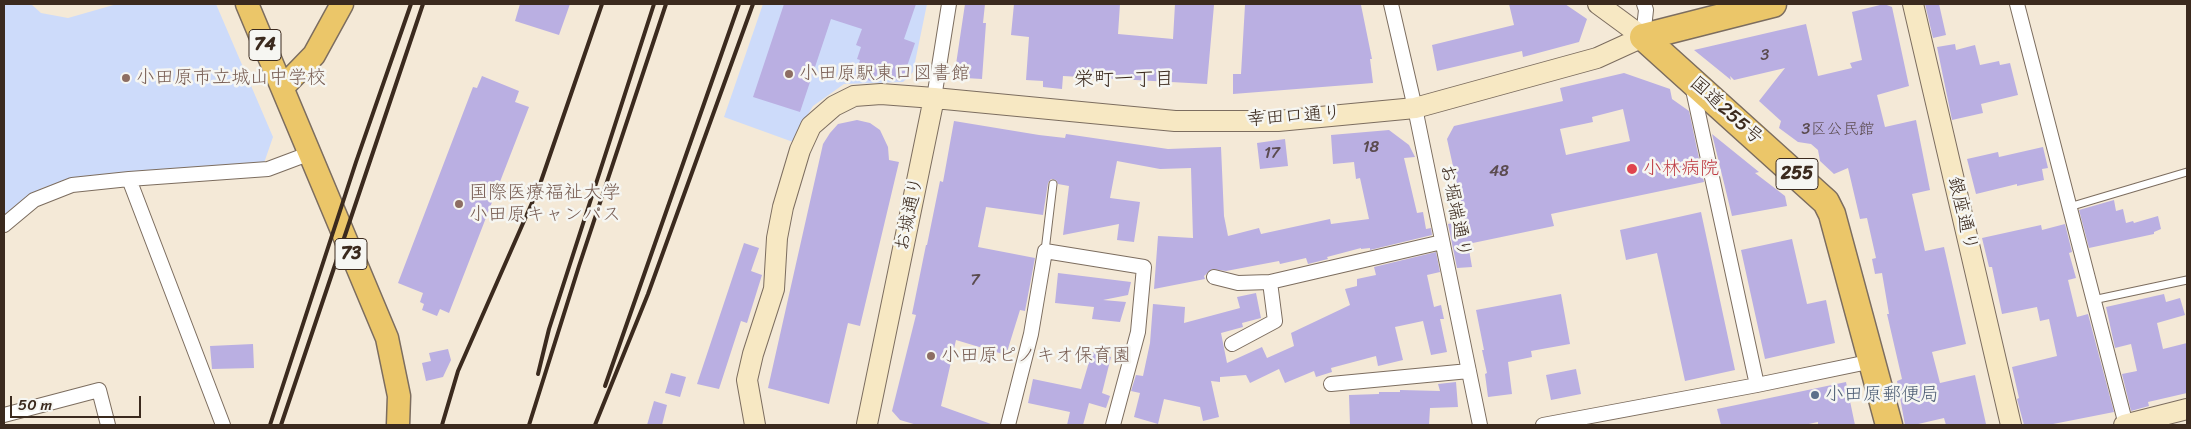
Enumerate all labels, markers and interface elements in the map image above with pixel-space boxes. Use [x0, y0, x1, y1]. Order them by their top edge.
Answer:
road number: 74 [249, 30, 281, 60]
house number: 3 [1761, 46, 1769, 66]
place label: 小田原駅東口図書館 [799, 63, 970, 85]
place label: 小田原市立城山中学校 [136, 67, 326, 89]
marker: 小田原駅東口図書館 [783, 68, 795, 80]
district label: 栄町一丁目 [1074, 68, 1174, 92]
marker: 小田原市立城山中学校 [120, 72, 132, 84]
street label: 国道255号 [1684, 72, 1768, 150]
street label: 幸田口通り [1246, 102, 1342, 132]
house number: 3区公民館 [1802, 120, 1874, 140]
house number: 18 [1363, 138, 1379, 158]
house number: 17 [1264, 144, 1280, 164]
place label: 小林病院 [1643, 158, 1719, 180]
road number: 255 [1776, 158, 1818, 190]
street label: お堀端通り [1435, 162, 1475, 260]
house number: 48 [1489, 162, 1509, 182]
marker: 小林病院 [1625, 162, 1639, 176]
street label: お城通り [891, 174, 929, 254]
street label: 銀座通り [1942, 174, 1982, 254]
place label: 国際医療福祉大学 小田原キャンパス [469, 182, 621, 226]
marker: 国際医療福祉大学 小田原キャンパス [453, 198, 465, 210]
road number: 73 [335, 238, 367, 270]
house number: 7 [970, 271, 980, 291]
place label: 小田原ピノキオ保育園 [941, 345, 1131, 367]
marker: 小田原ピノキオ保育園 [925, 350, 937, 362]
place label: 小田原郵便局 [1825, 384, 1939, 406]
scale bar [12, 386, 144, 418]
marker: 小田原郵便局 [1809, 389, 1821, 401]
text: 50 m [18, 392, 52, 418]

